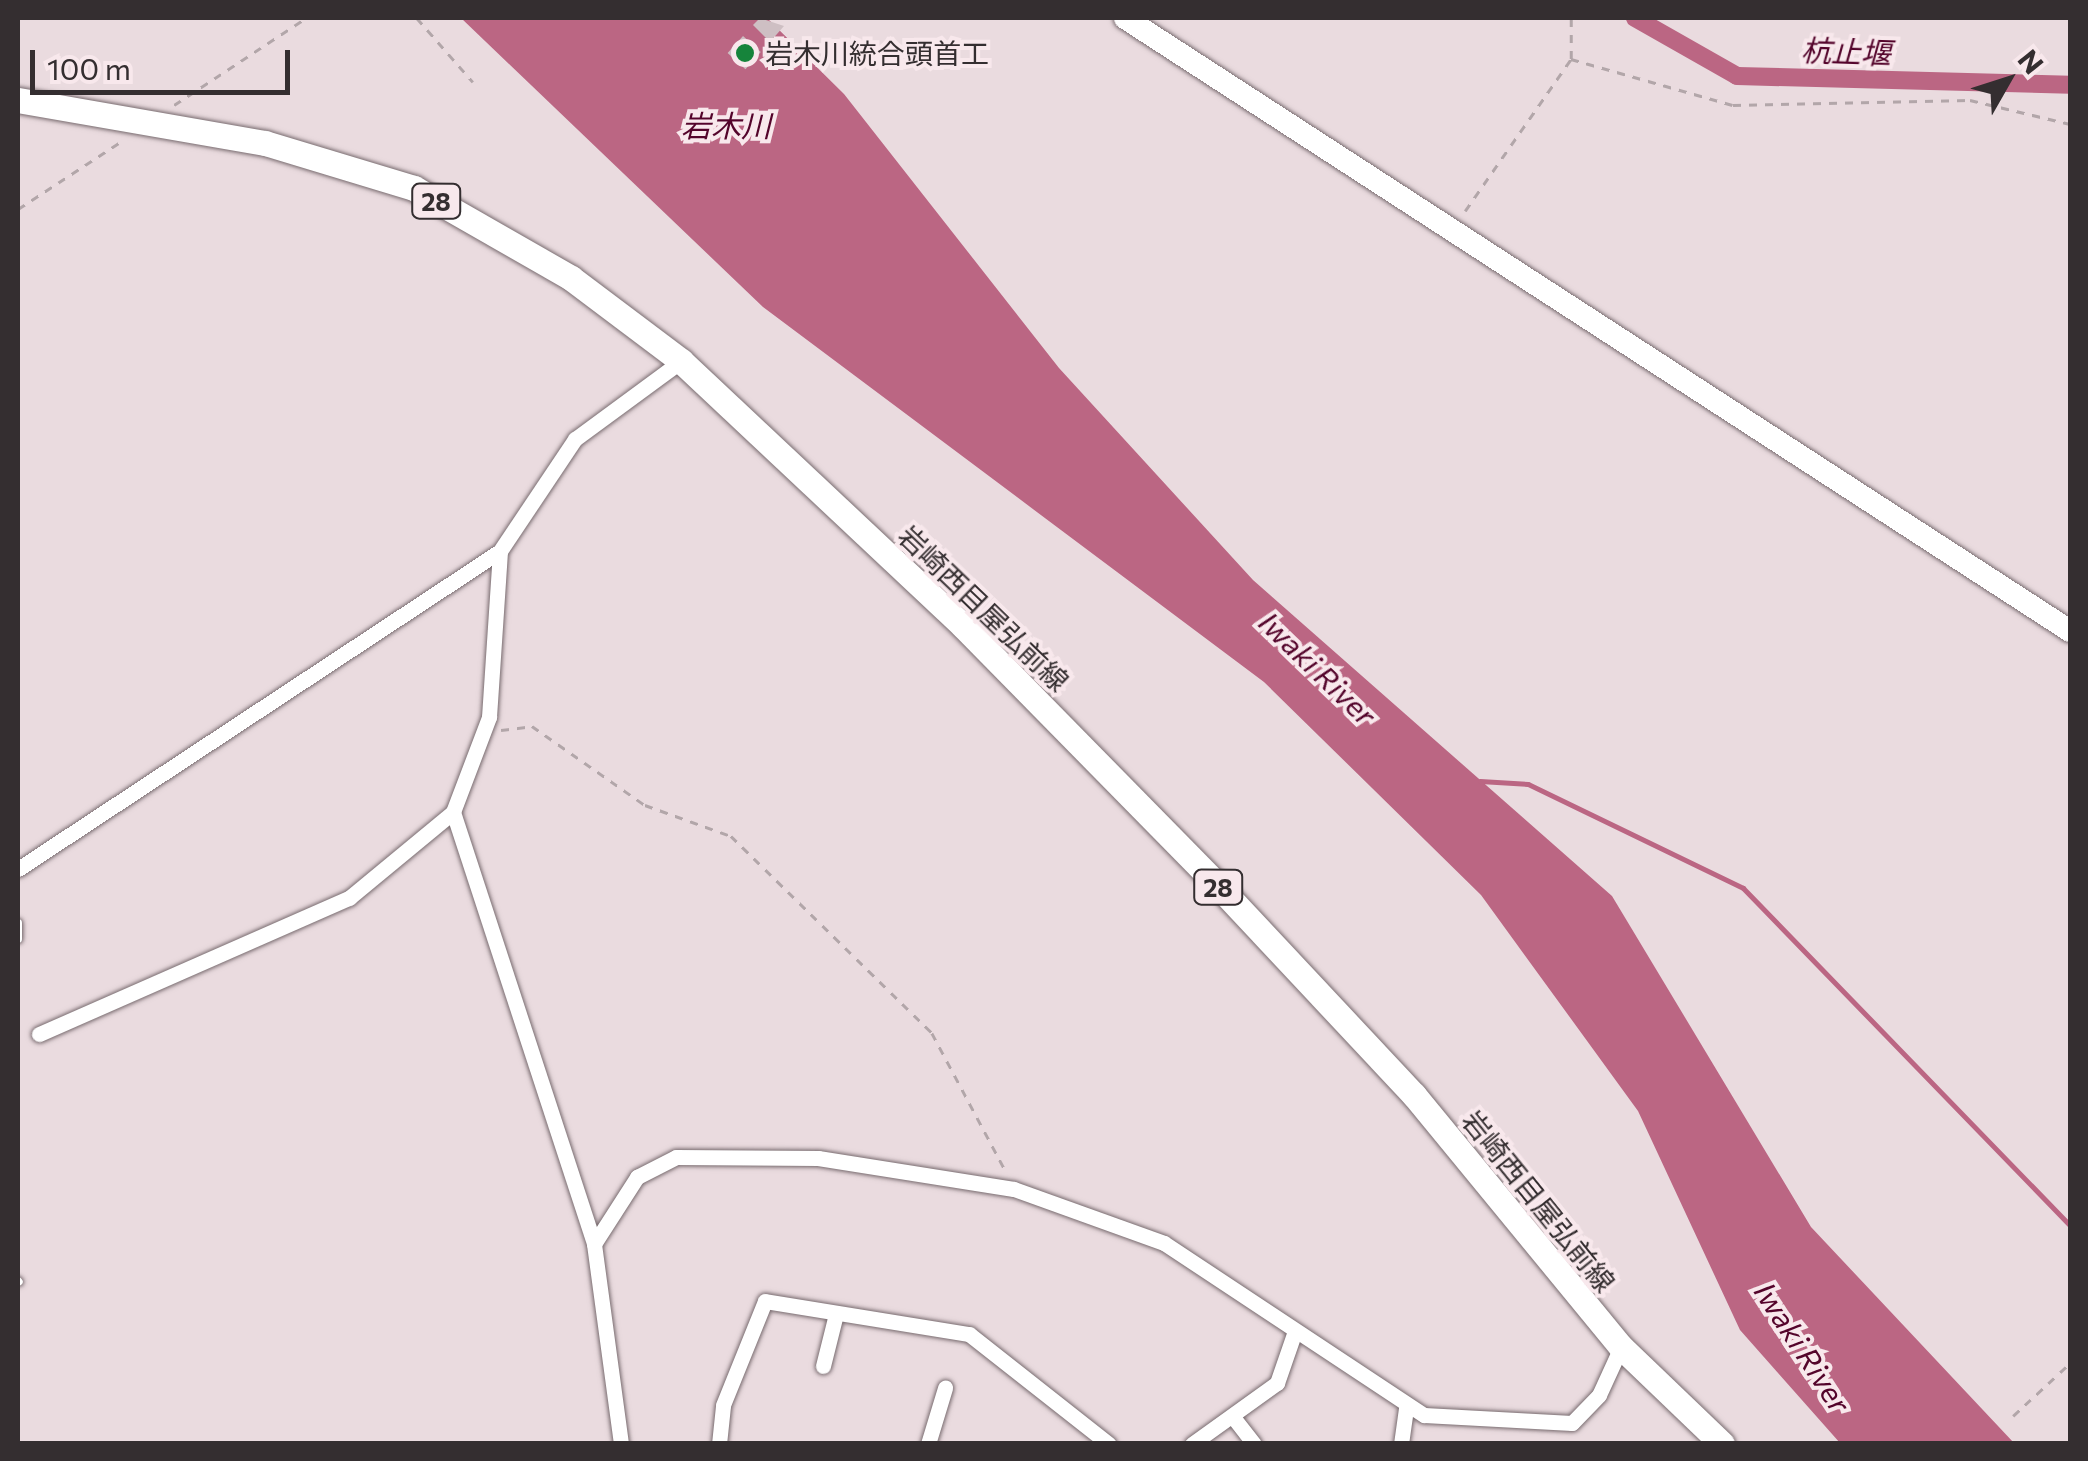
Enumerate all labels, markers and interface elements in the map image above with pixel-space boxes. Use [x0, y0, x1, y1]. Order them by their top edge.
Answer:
scale bar [35, 30, 295, 92]
north arrow [1958, 30, 2058, 130]
water label: 杭止堰 [1800, 31, 1892, 71]
place label: 岩木川統合頭首工 [765, 36, 989, 70]
marker: 岩木川統合頭首工 [734, 42, 756, 64]
text: N [2011, 42, 2051, 80]
text: 100 m [47, 49, 131, 86]
water label: 岩木川 [681, 107, 771, 143]
road number: 28 [411, 181, 461, 221]
street label: 岩崎西目屋弘前線 [892, 518, 1076, 698]
water label: Iwaki River [1252, 604, 1384, 732]
road number: 28 [1193, 867, 1243, 907]
street label: 岩崎西目屋弘前線 [1455, 1103, 1623, 1299]
water label: Iwaki River [1748, 1275, 1858, 1419]

